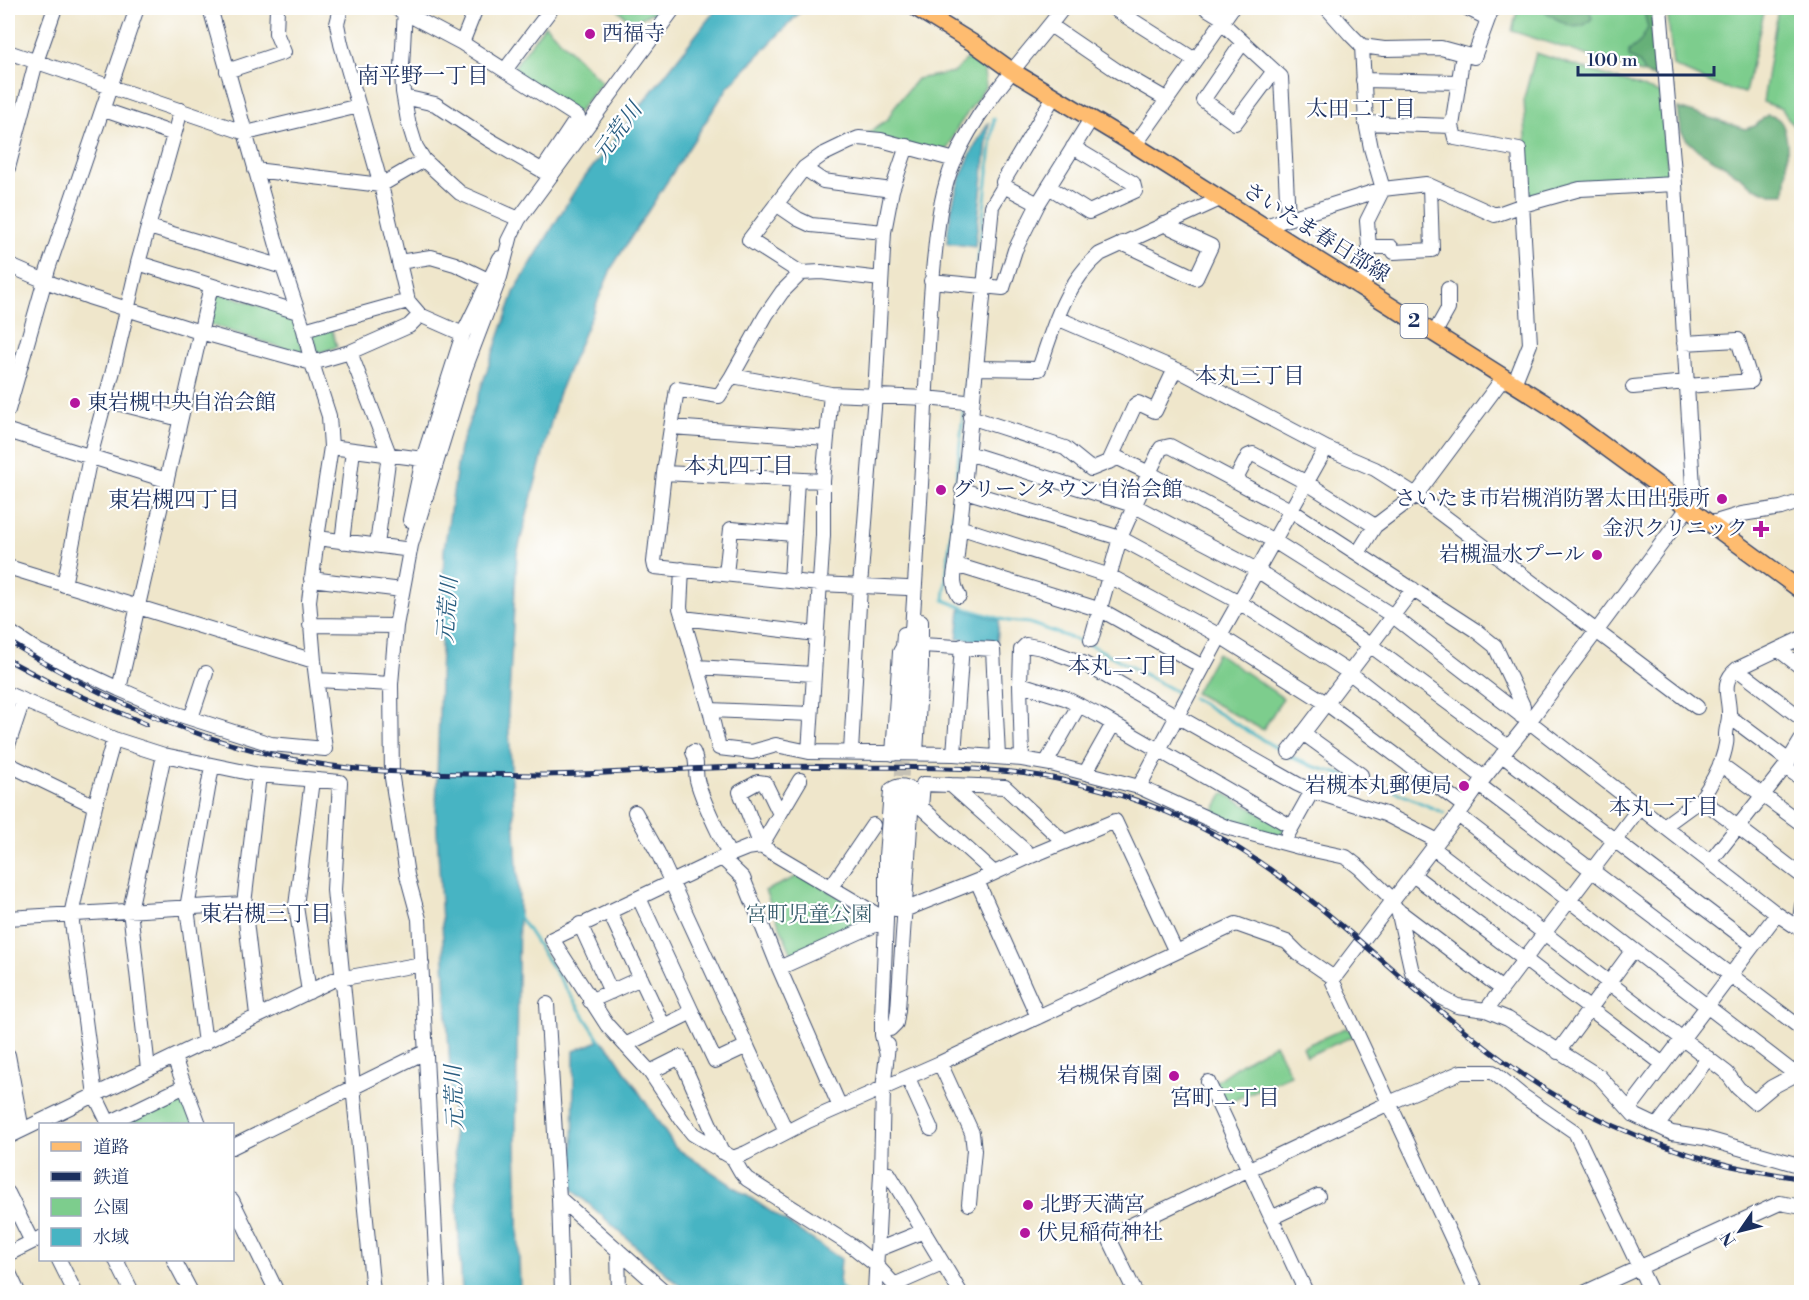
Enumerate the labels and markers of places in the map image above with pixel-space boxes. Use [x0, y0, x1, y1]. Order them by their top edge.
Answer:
place label: 西福寺 [602, 21, 665, 47]
marker: 西福寺 [583, 27, 597, 41]
place label: 東岩槻中央自治会館 [87, 390, 276, 416]
marker: 東岩槻中央自治会館 [68, 396, 82, 410]
place label: グリーンタウン自治会館 [953, 477, 1183, 503]
marker: グリーンタウン自治会館 [934, 483, 948, 497]
place label: さいたま市岩槻消防署太田出張所 [1395, 486, 1710, 512]
marker: さいたま市岩槻消防署太田出張所 [1715, 492, 1729, 506]
place label: 金沢クリニック [1602, 516, 1748, 542]
marker: 金沢クリニック [1752, 520, 1770, 538]
place label: 岩槻温水プール [1439, 542, 1585, 568]
marker: 岩槻温水プール [1590, 548, 1604, 562]
place label: 岩槻本丸郵便局 [1305, 773, 1452, 799]
marker: 岩槻本丸郵便局 [1457, 779, 1471, 793]
place label: 岩槻保育園 [1057, 1063, 1162, 1089]
marker: 岩槻保育園 [1167, 1069, 1181, 1083]
place label: 北野天満宮 [1040, 1192, 1145, 1218]
marker: 北野天満宮 [1021, 1198, 1035, 1212]
place label: 伏見稲荷神社 [1037, 1220, 1163, 1246]
marker: 伏見稲荷神社 [1018, 1226, 1032, 1240]

